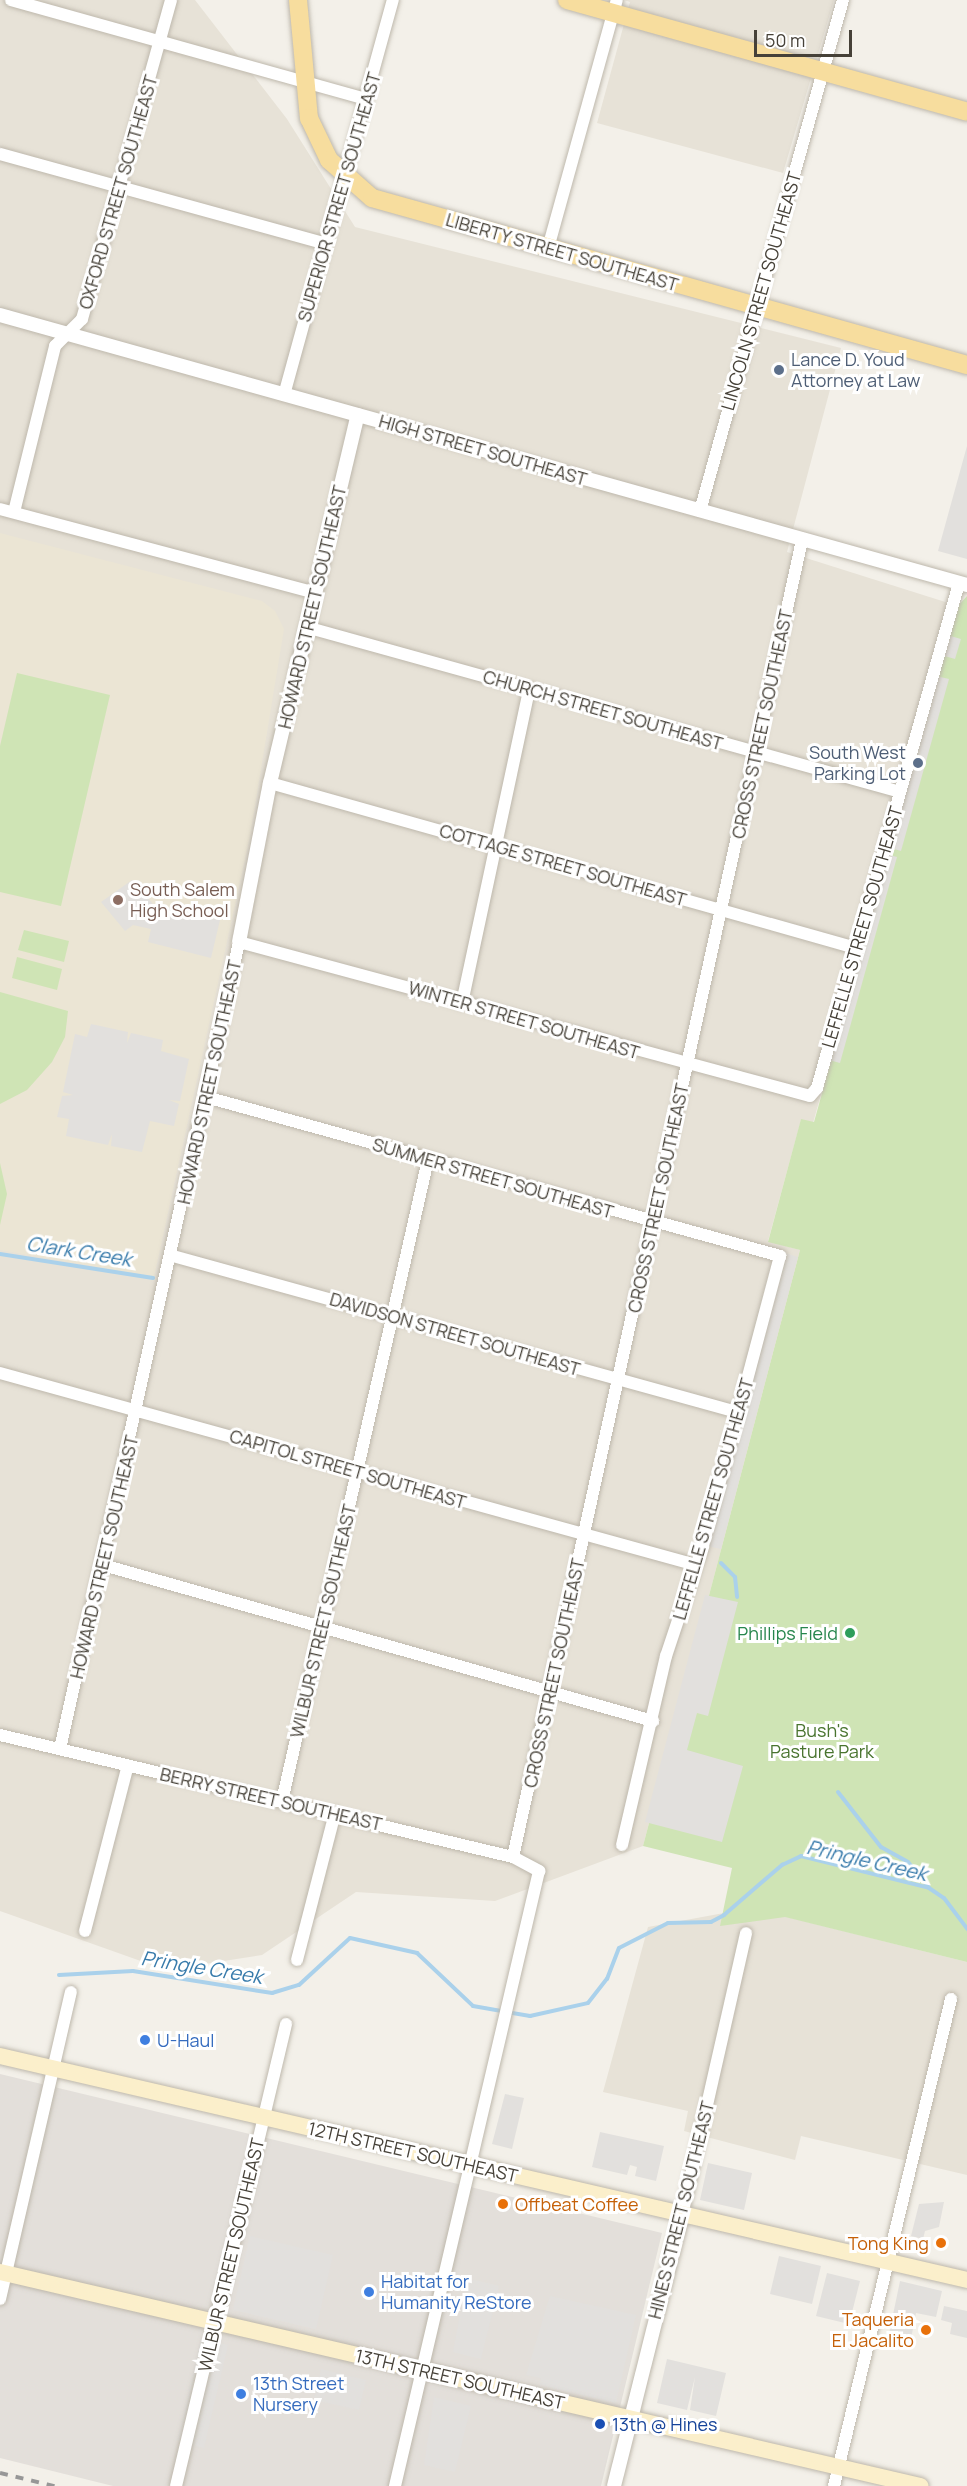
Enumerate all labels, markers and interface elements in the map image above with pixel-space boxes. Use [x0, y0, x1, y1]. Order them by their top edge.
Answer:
scale bar [757, 18, 854, 56]
text: 50 m [765, 28, 805, 52]
street label: SUPERIOR STREET SOUTHEAST [293, 69, 385, 325]
street label: OXFORD STREET SOUTHEAST [74, 72, 162, 312]
street label: LINCOLN STREET SOUTHEAST [716, 169, 806, 413]
street label: LIBERTY STREET SOUTHEAST [443, 208, 681, 296]
place label: Lance D. Youd Attorney at Law [791, 349, 920, 392]
marker: Lance D. Youd Attorney at Law [772, 363, 786, 377]
street label: HIGH STREET SOUTHEAST [376, 410, 590, 490]
street label: HOWARD STREET SOUTHEAST [273, 483, 351, 731]
street label: CROSS STREET SOUTHEAST [727, 607, 797, 841]
street label: CHURCH STREET SOUTHEAST [480, 665, 726, 755]
place label: South West Parking Lot [809, 742, 906, 784]
marker: South West Parking Lot [911, 756, 925, 770]
street label: LEFFELLE STREET SOUTHEAST [817, 803, 907, 1051]
street label: COTTAGE STREET SOUTHEAST [437, 819, 689, 911]
place label: South Salem High School [130, 879, 235, 922]
marker: South Salem High School [111, 893, 125, 907]
street label: HOWARD STREET SOUTHEAST [172, 958, 246, 1206]
street label: WINTER STREET SOUTHEAST [406, 977, 642, 1063]
street label: CROSS STREET SOUTHEAST [623, 1081, 693, 1315]
street label: SUMMER STREET SOUTHEAST [370, 1133, 616, 1223]
water label: Clark Creek [25, 1231, 133, 1271]
street label: DAVIDSON STREET SOUTHEAST [327, 1288, 583, 1380]
street label: LEFFELLE STREET SOUTHEAST [668, 1375, 758, 1623]
street label: CAPITOL STREET SOUTHEAST [227, 1425, 469, 1513]
street label: HOWARD STREET SOUTHEAST [65, 1433, 143, 1681]
street label: WILBUR STREET SOUTHEAST [286, 1502, 360, 1740]
street label: CROSS STREET SOUTHEAST [519, 1556, 589, 1790]
place label: Phillips Field [737, 1622, 838, 1644]
marker: Phillips Field [843, 1626, 857, 1640]
park label: Bush's Pasture Park [770, 1720, 874, 1762]
street label: BERRY STREET SOUTHEAST [157, 1763, 385, 1835]
water label: Pringle Creek [805, 1835, 929, 1885]
water label: Pringle Creek [140, 1946, 264, 1988]
place label: U-Haul [157, 2029, 214, 2051]
marker: U-Haul [138, 2033, 152, 2047]
street label: HINES STREET SOUTHEAST [643, 2099, 719, 2321]
street label: 12TH STREET SOUTHEAST [306, 2117, 520, 2187]
street label: WILBUR STREET SOUTHEAST [194, 2136, 268, 2374]
place label: Offbeat Coffee [515, 2193, 638, 2215]
marker: Offbeat Coffee [496, 2197, 510, 2211]
place label: Tong King [848, 2232, 929, 2254]
marker: Tong King [934, 2236, 948, 2250]
place label: Habitat for Humanity ReStore [381, 2271, 531, 2314]
marker: Habitat for Humanity ReStore [362, 2285, 376, 2299]
place label: Taqueria El Jacalito [832, 2309, 914, 2352]
marker: Taqueria El Jacalito [919, 2323, 933, 2337]
street label: 13TH STREET SOUTHEAST [353, 2344, 567, 2414]
place label: 13th Street Nursery [253, 2373, 344, 2416]
marker: 13th Street Nursery [234, 2387, 248, 2401]
place label: 13th @ Hines [612, 2413, 717, 2435]
marker: 13th @ Hines [593, 2417, 607, 2431]

